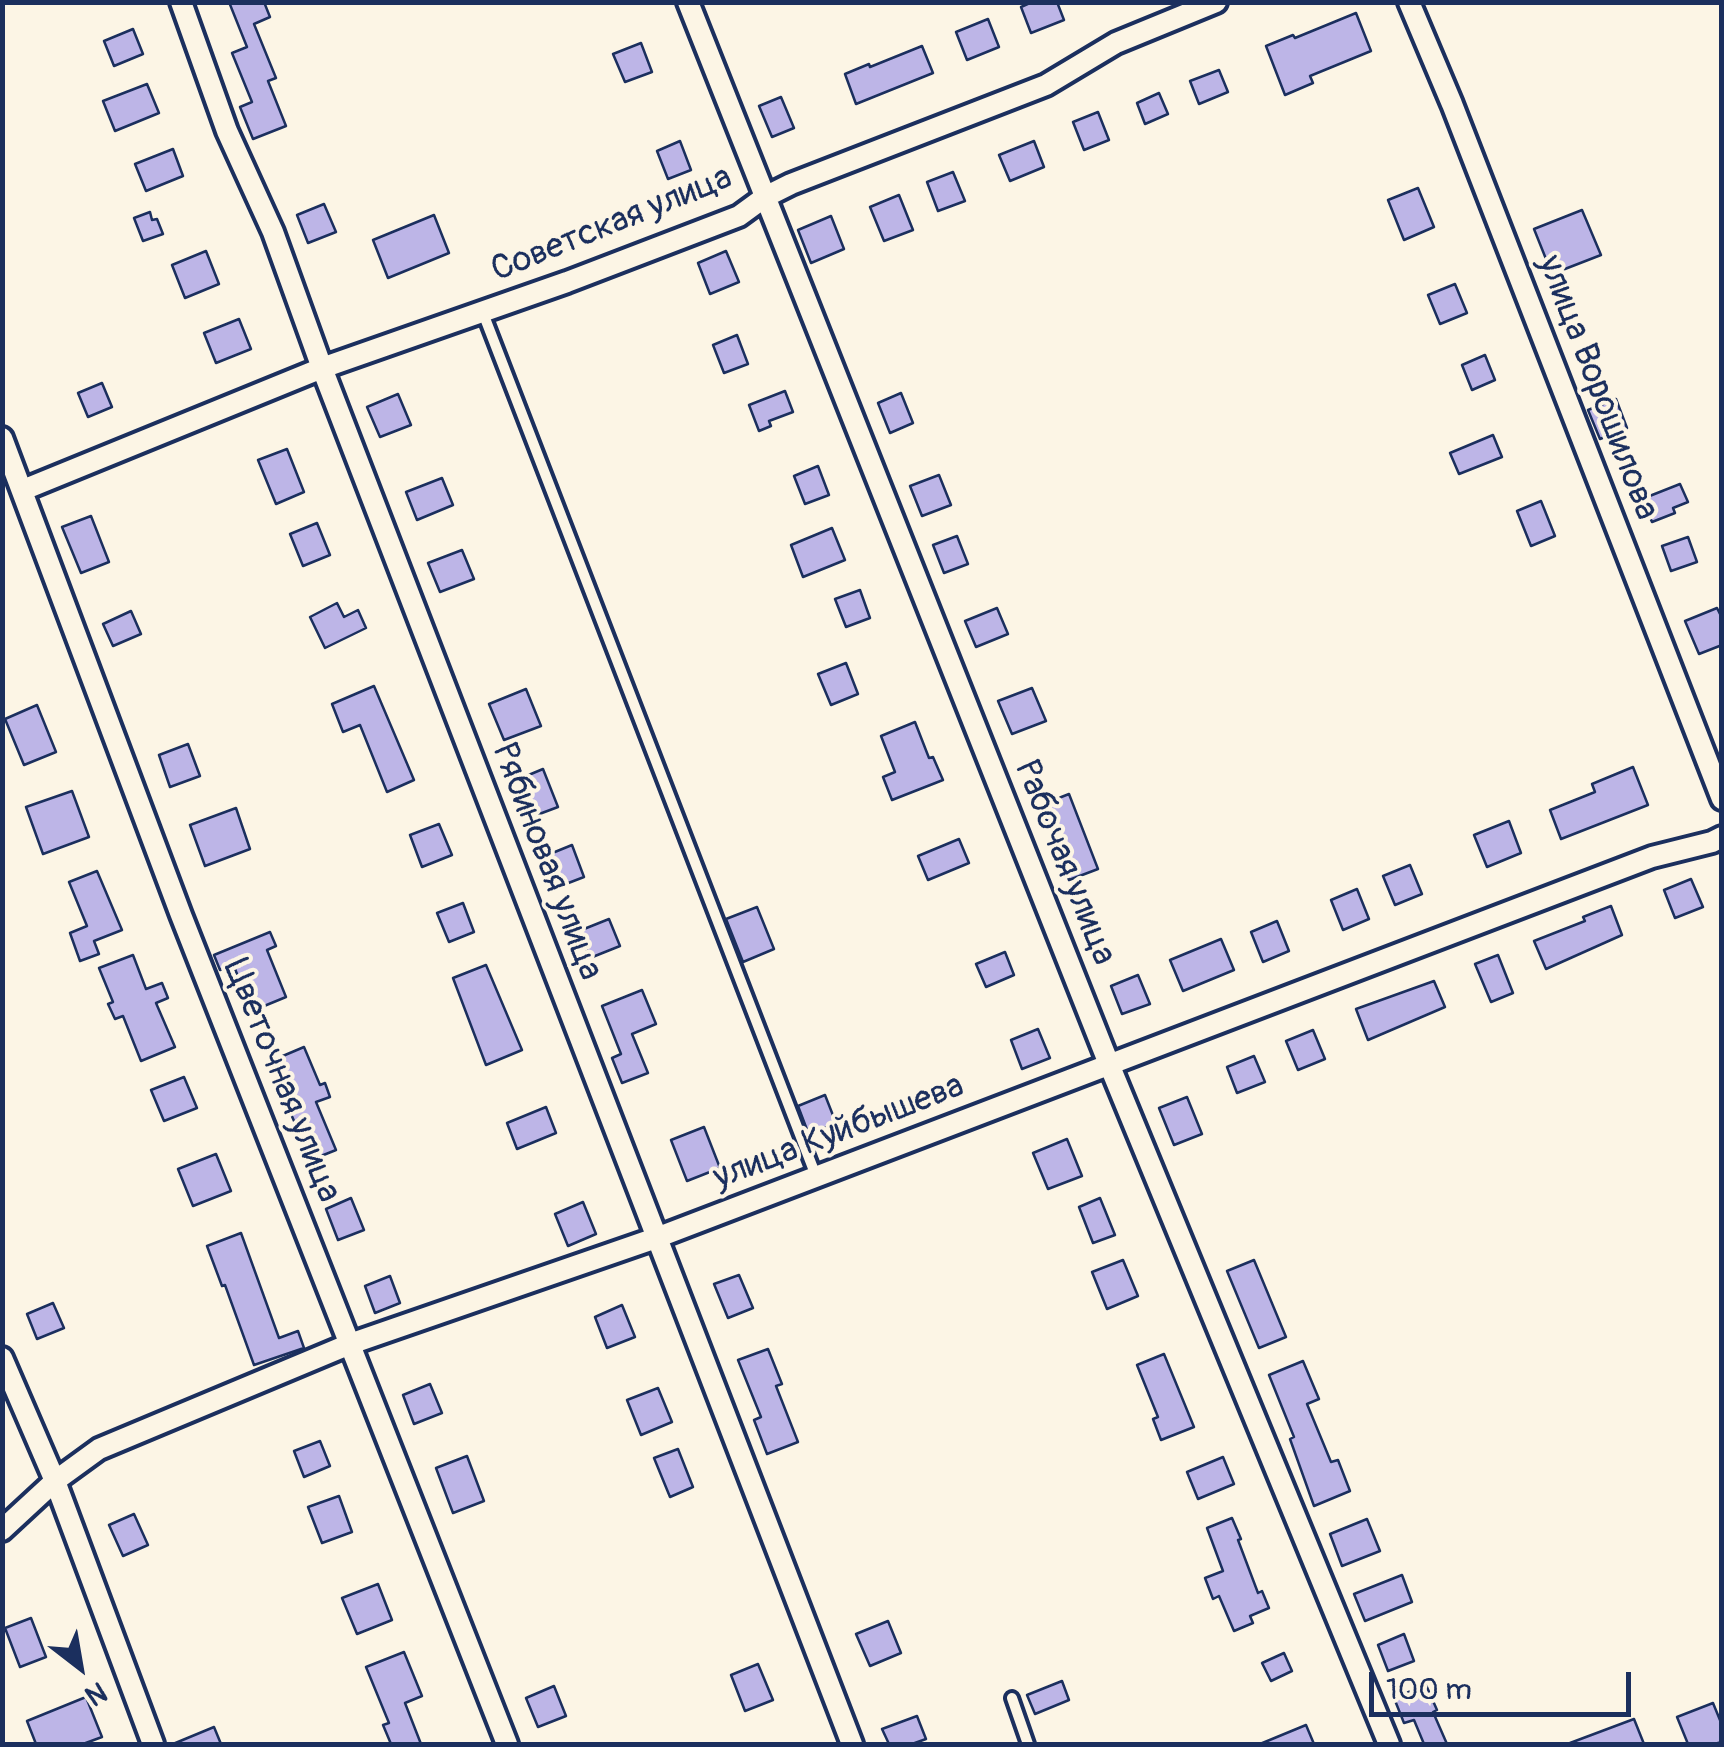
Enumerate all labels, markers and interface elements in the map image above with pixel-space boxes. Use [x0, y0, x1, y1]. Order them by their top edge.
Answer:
street label: Советская улица [486, 158, 738, 292]
street label: улица Ворошилова [1527, 250, 1667, 526]
street label: Рябиновая улица [482, 738, 610, 986]
street label: Рабочая улица [1004, 755, 1124, 971]
street label: Цветочная улица [213, 953, 349, 1209]
street label: улица Куйбышева [708, 1066, 970, 1200]
north arrow [30, 1617, 130, 1717]
scale bar [1374, 1652, 1636, 1714]
text: 100 m [1386, 1671, 1472, 1708]
text: N [79, 1673, 113, 1713]

